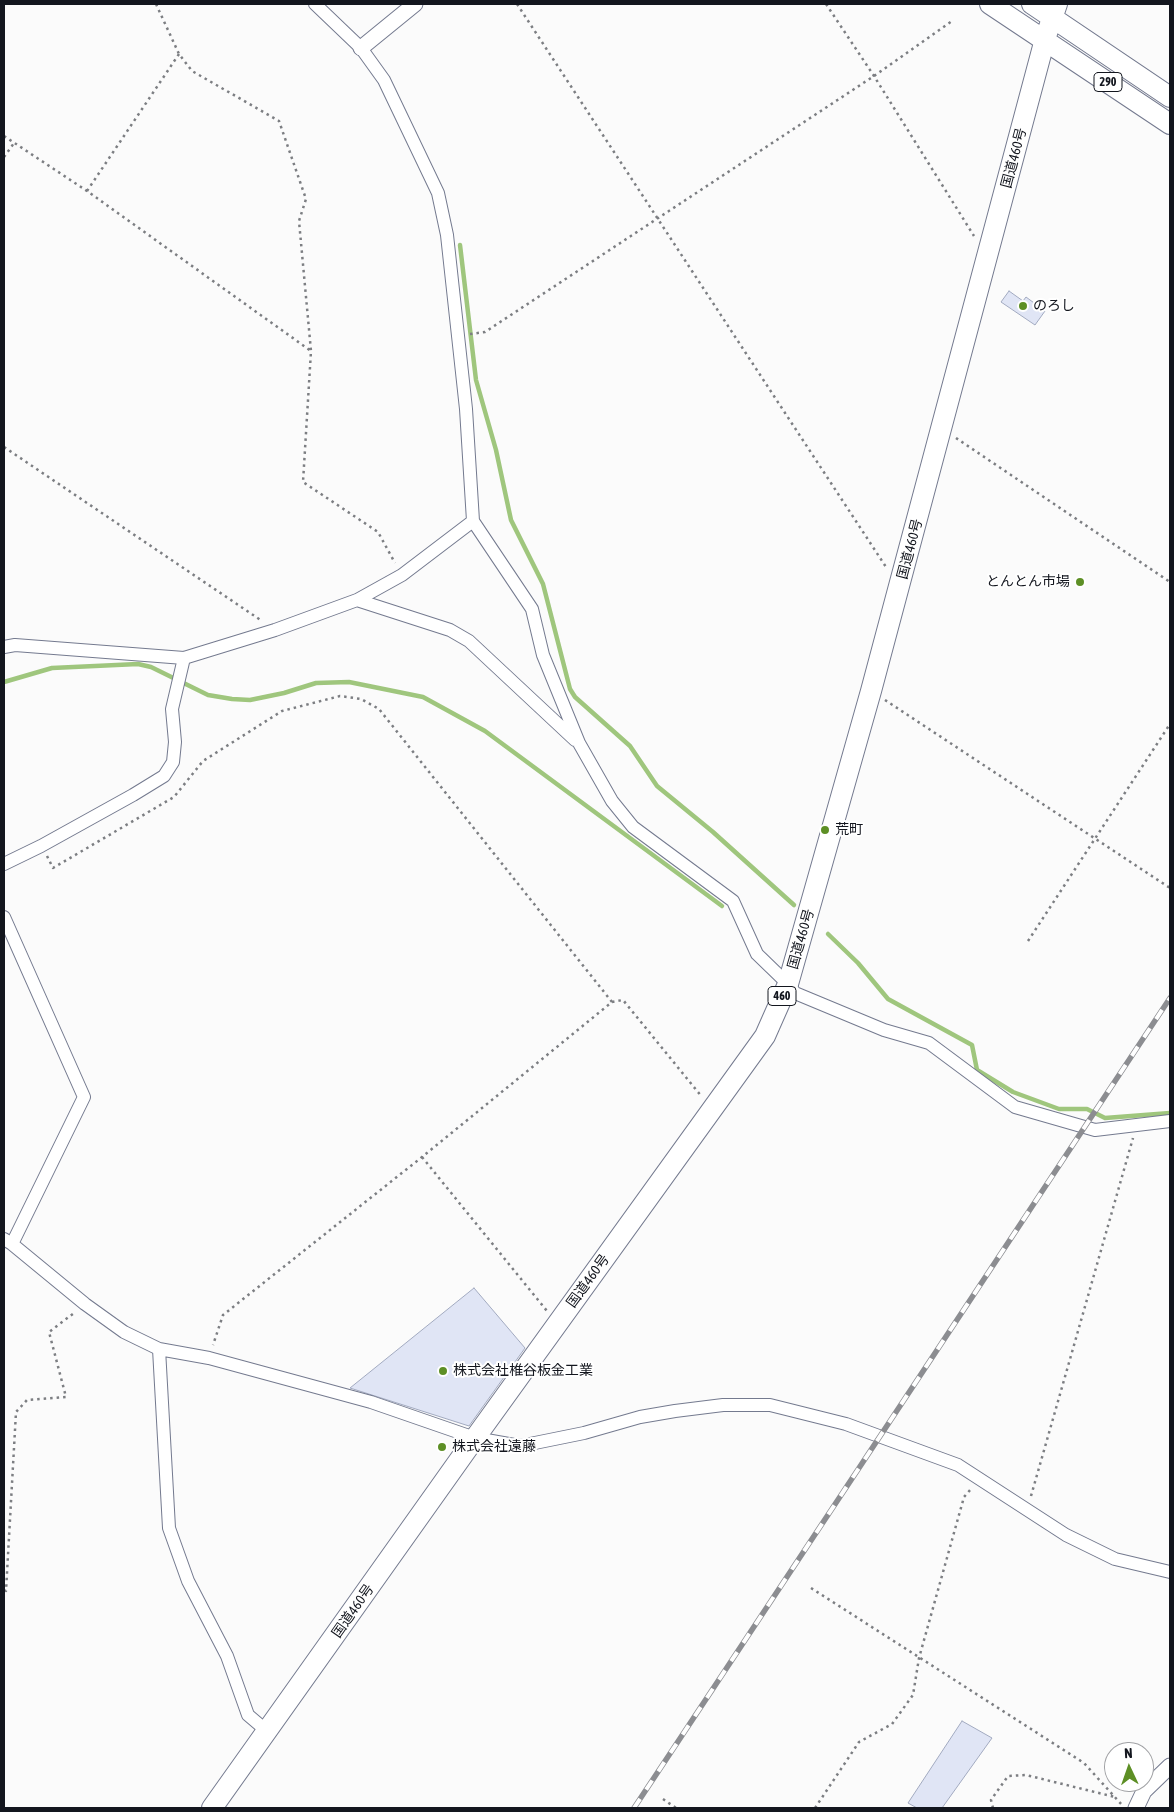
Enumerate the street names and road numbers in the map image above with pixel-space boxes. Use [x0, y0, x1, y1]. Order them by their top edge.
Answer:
road number: 290 [1094, 72, 1122, 91]
street label: 国道460号 [998, 126, 1030, 190]
street label: 国道460号 [894, 517, 926, 581]
street label: 国道460号 [784, 907, 818, 971]
road number: 460 [768, 986, 796, 1006]
street label: 国道460号 [563, 1251, 613, 1311]
street label: 国道460号 [328, 1581, 378, 1641]

